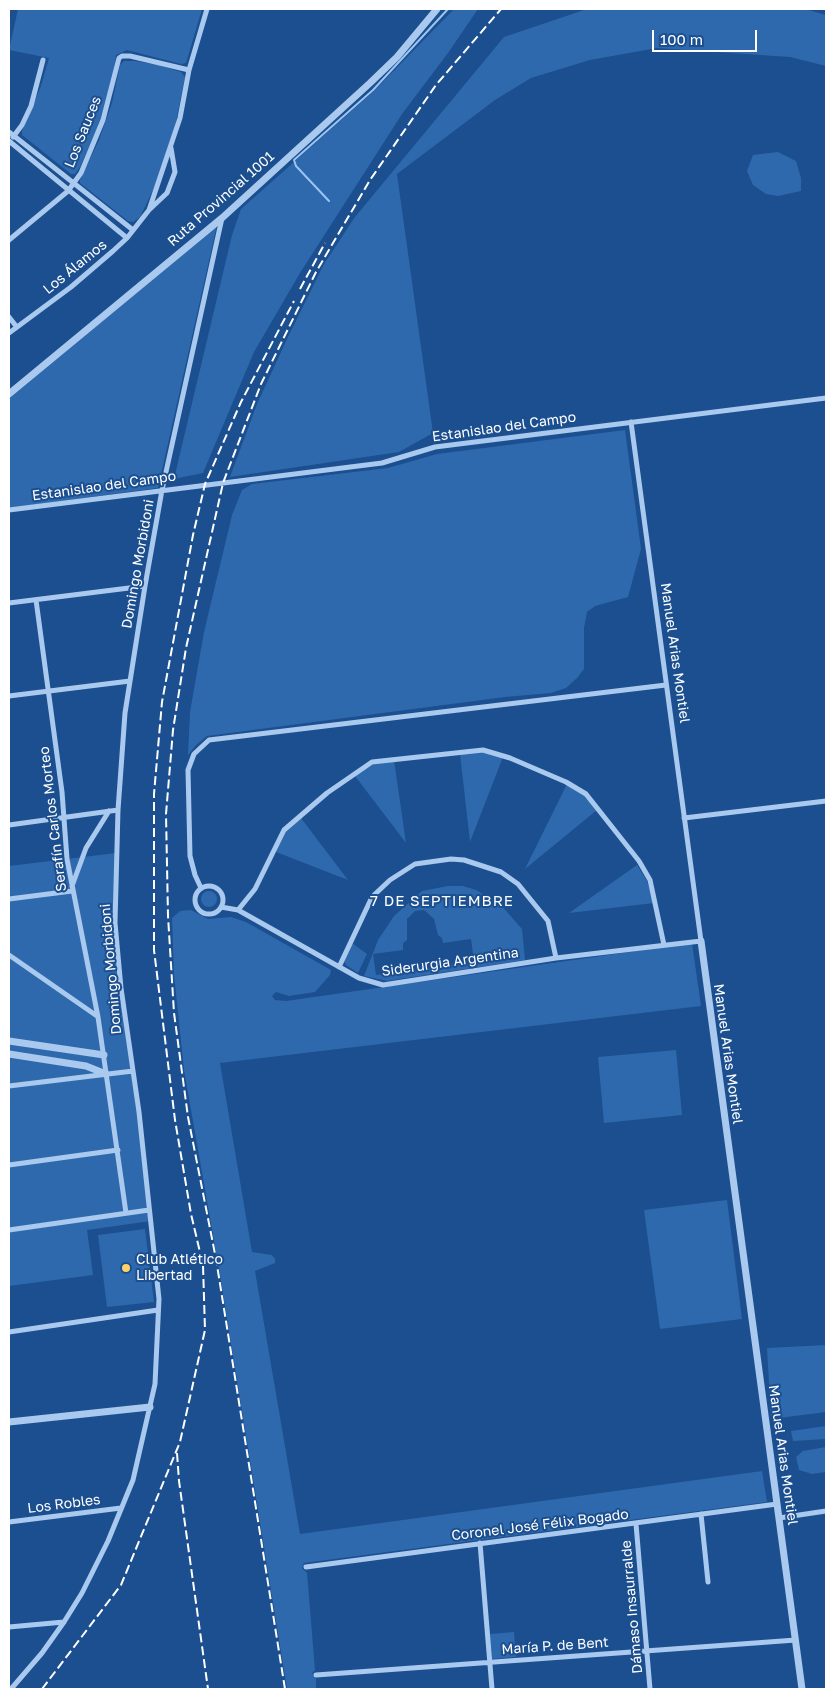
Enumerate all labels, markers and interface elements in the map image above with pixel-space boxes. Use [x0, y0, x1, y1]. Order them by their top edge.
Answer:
scale bar [655, 20, 760, 52]
text: 100 m [660, 30, 703, 48]
street label: Los Sauces [61, 94, 105, 170]
street label: Ruta Provincial 1001 [164, 148, 278, 250]
street label: Los Álamos [40, 236, 110, 298]
street label: Estanislao del Campo [431, 409, 577, 445]
street label: Estanislao del Campo [31, 468, 177, 504]
street label: Domingo Morbidoni [118, 498, 158, 630]
street label: Manuel Arias Montiel [657, 582, 693, 724]
street label: Serafín Carlos Morteo [36, 745, 70, 893]
district label: 7 DE SEPTIEMBRE [368, 892, 516, 910]
street label: Domingo Morbidoni [97, 903, 125, 1035]
street label: Siderurgia Argentina [380, 944, 520, 980]
street label: Manuel Arias Montiel [710, 983, 746, 1125]
place label: Club Atlético Libertad [136, 1252, 223, 1284]
marker: Club Atlético Libertad [120, 1262, 132, 1274]
street label: Manuel Arias Montiel [765, 1384, 801, 1526]
street label: Los Robles [27, 1491, 101, 1517]
street label: Coronel José Félix Bogado [450, 1506, 630, 1544]
street label: Dámaso Insaurralde [618, 1540, 646, 1674]
street label: María P. de Bent [501, 1634, 609, 1658]

